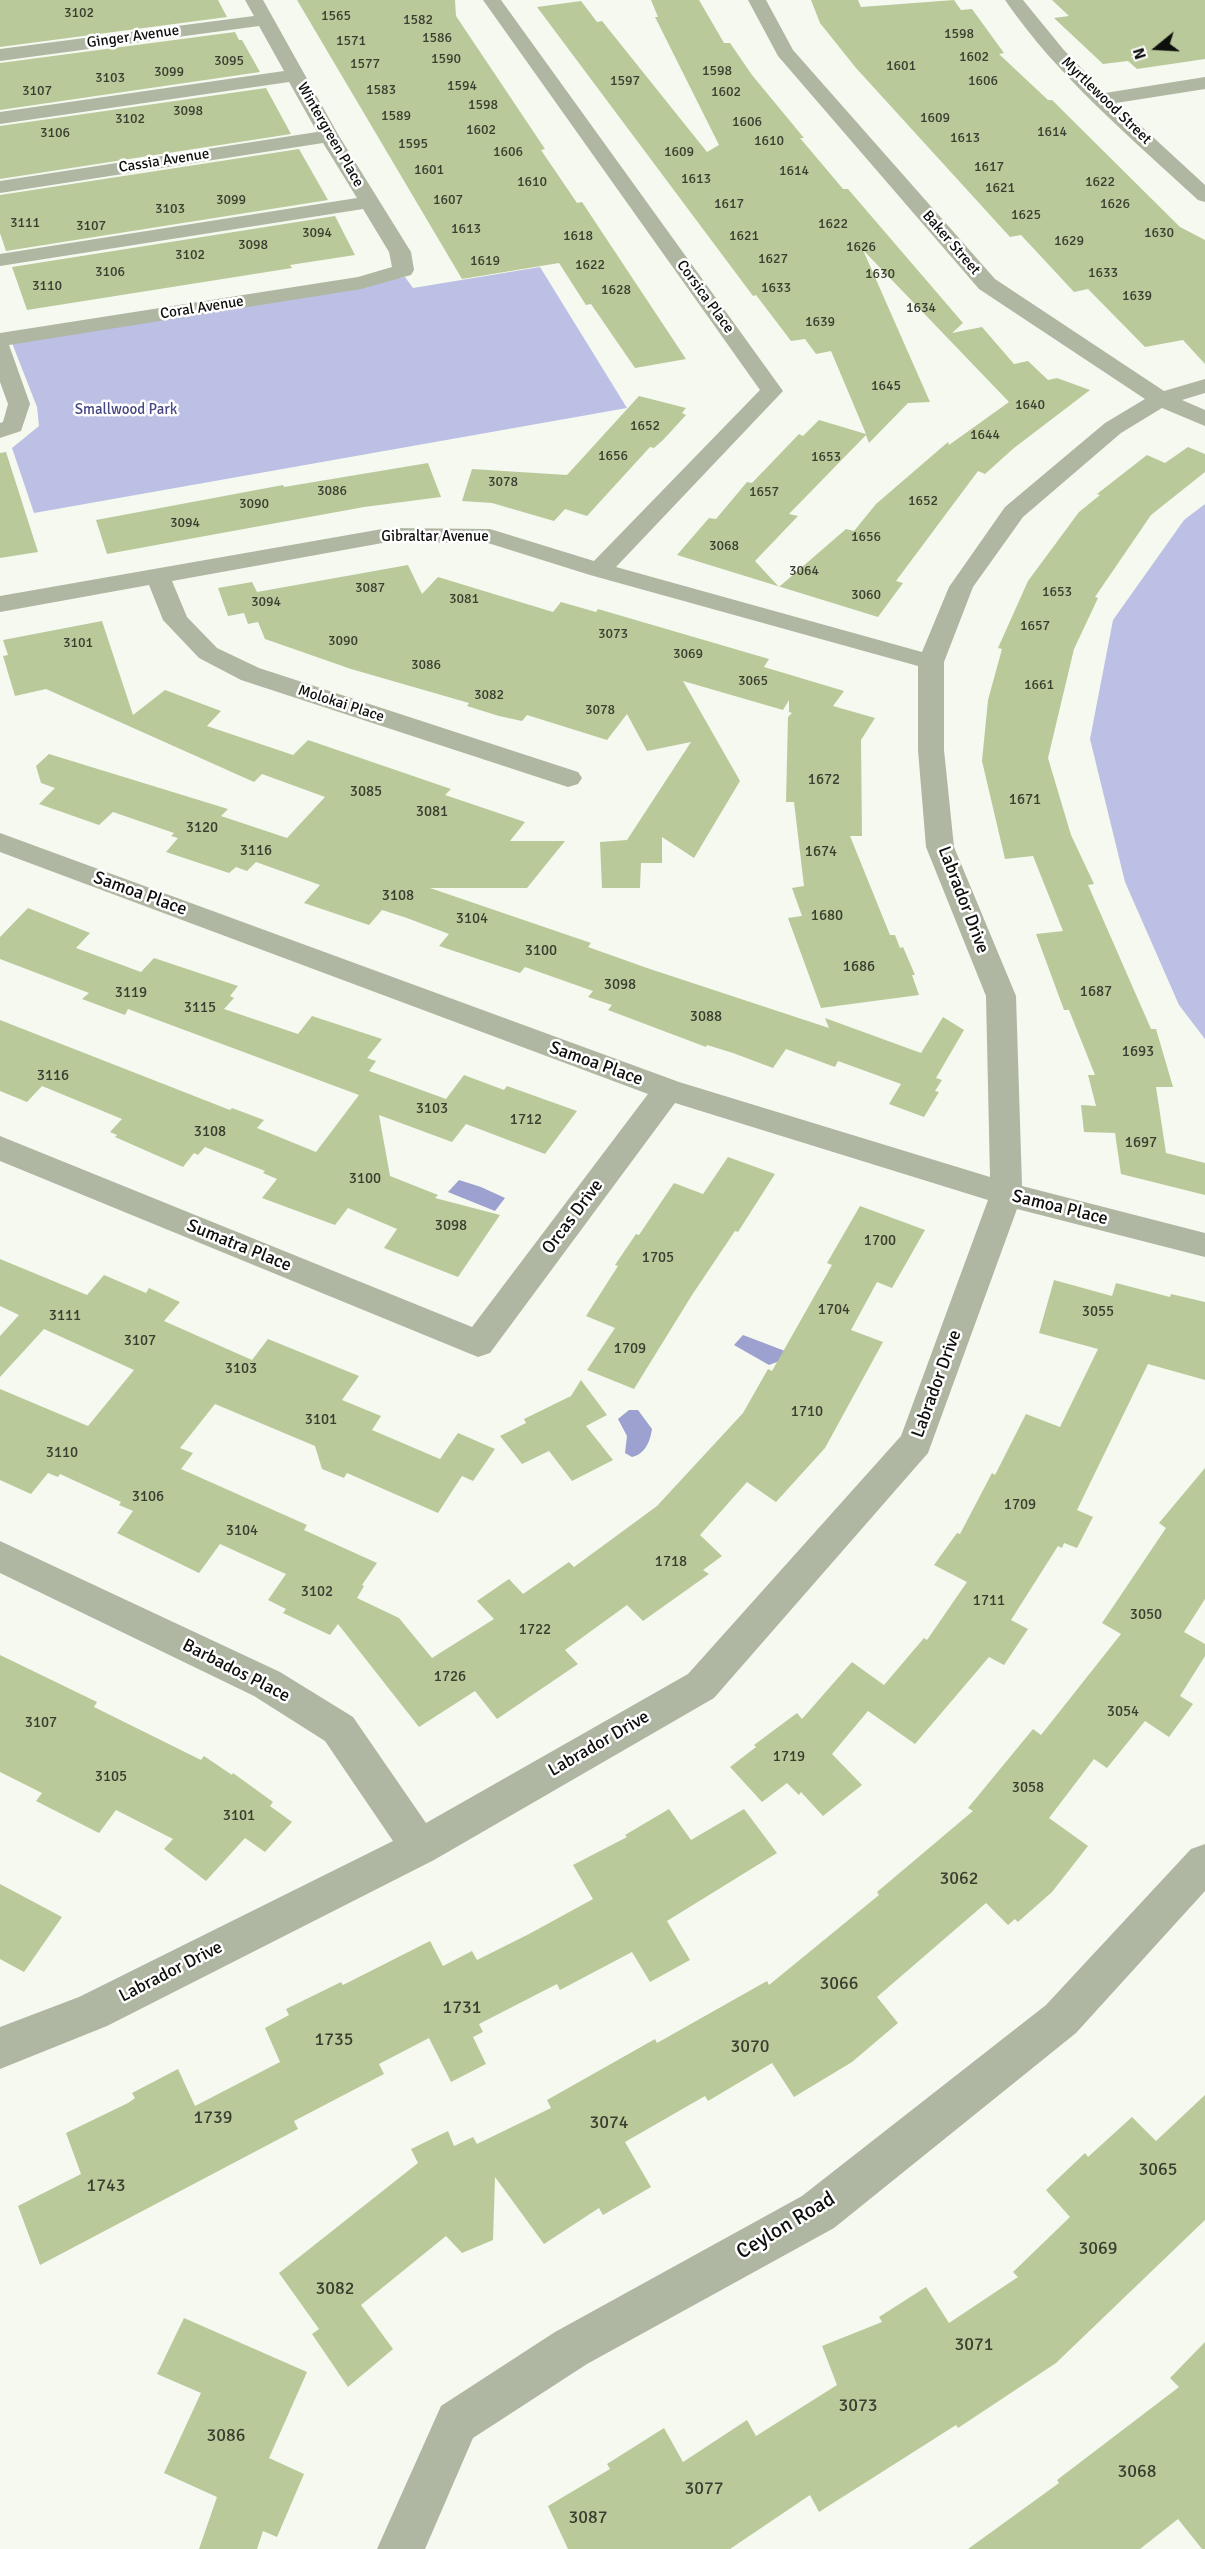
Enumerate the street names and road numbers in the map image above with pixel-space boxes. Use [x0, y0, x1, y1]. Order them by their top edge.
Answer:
street label: Ginger Avenue [86, 22, 180, 52]
street label: Myrtlewood Street [1057, 53, 1155, 149]
street label: Wintergreen Place [293, 80, 367, 190]
street label: Cassia Avenue [117, 145, 211, 177]
street label: Baker Street [918, 207, 984, 279]
street label: Corsica Place [672, 257, 738, 337]
street label: Coral Avenue [159, 293, 245, 323]
street label: Gibraltar Avenue [381, 528, 489, 546]
street label: Molokai Place [296, 682, 386, 726]
street label: Labrador Drive [933, 843, 993, 957]
street label: Samoa Place [90, 867, 190, 921]
street label: Samoa Place [546, 1037, 646, 1091]
street label: Orcas Drive [538, 1175, 608, 1259]
street label: Samoa Place [1010, 1186, 1110, 1230]
street label: Sumatra Place [184, 1215, 294, 1277]
street label: Labrador Drive [908, 1327, 966, 1441]
street label: Barbados Place [179, 1635, 293, 1707]
street label: Labrador Drive [545, 1706, 653, 1782]
street label: Labrador Drive [116, 1937, 226, 2007]
street label: Ceylon Road [732, 2187, 840, 2265]

